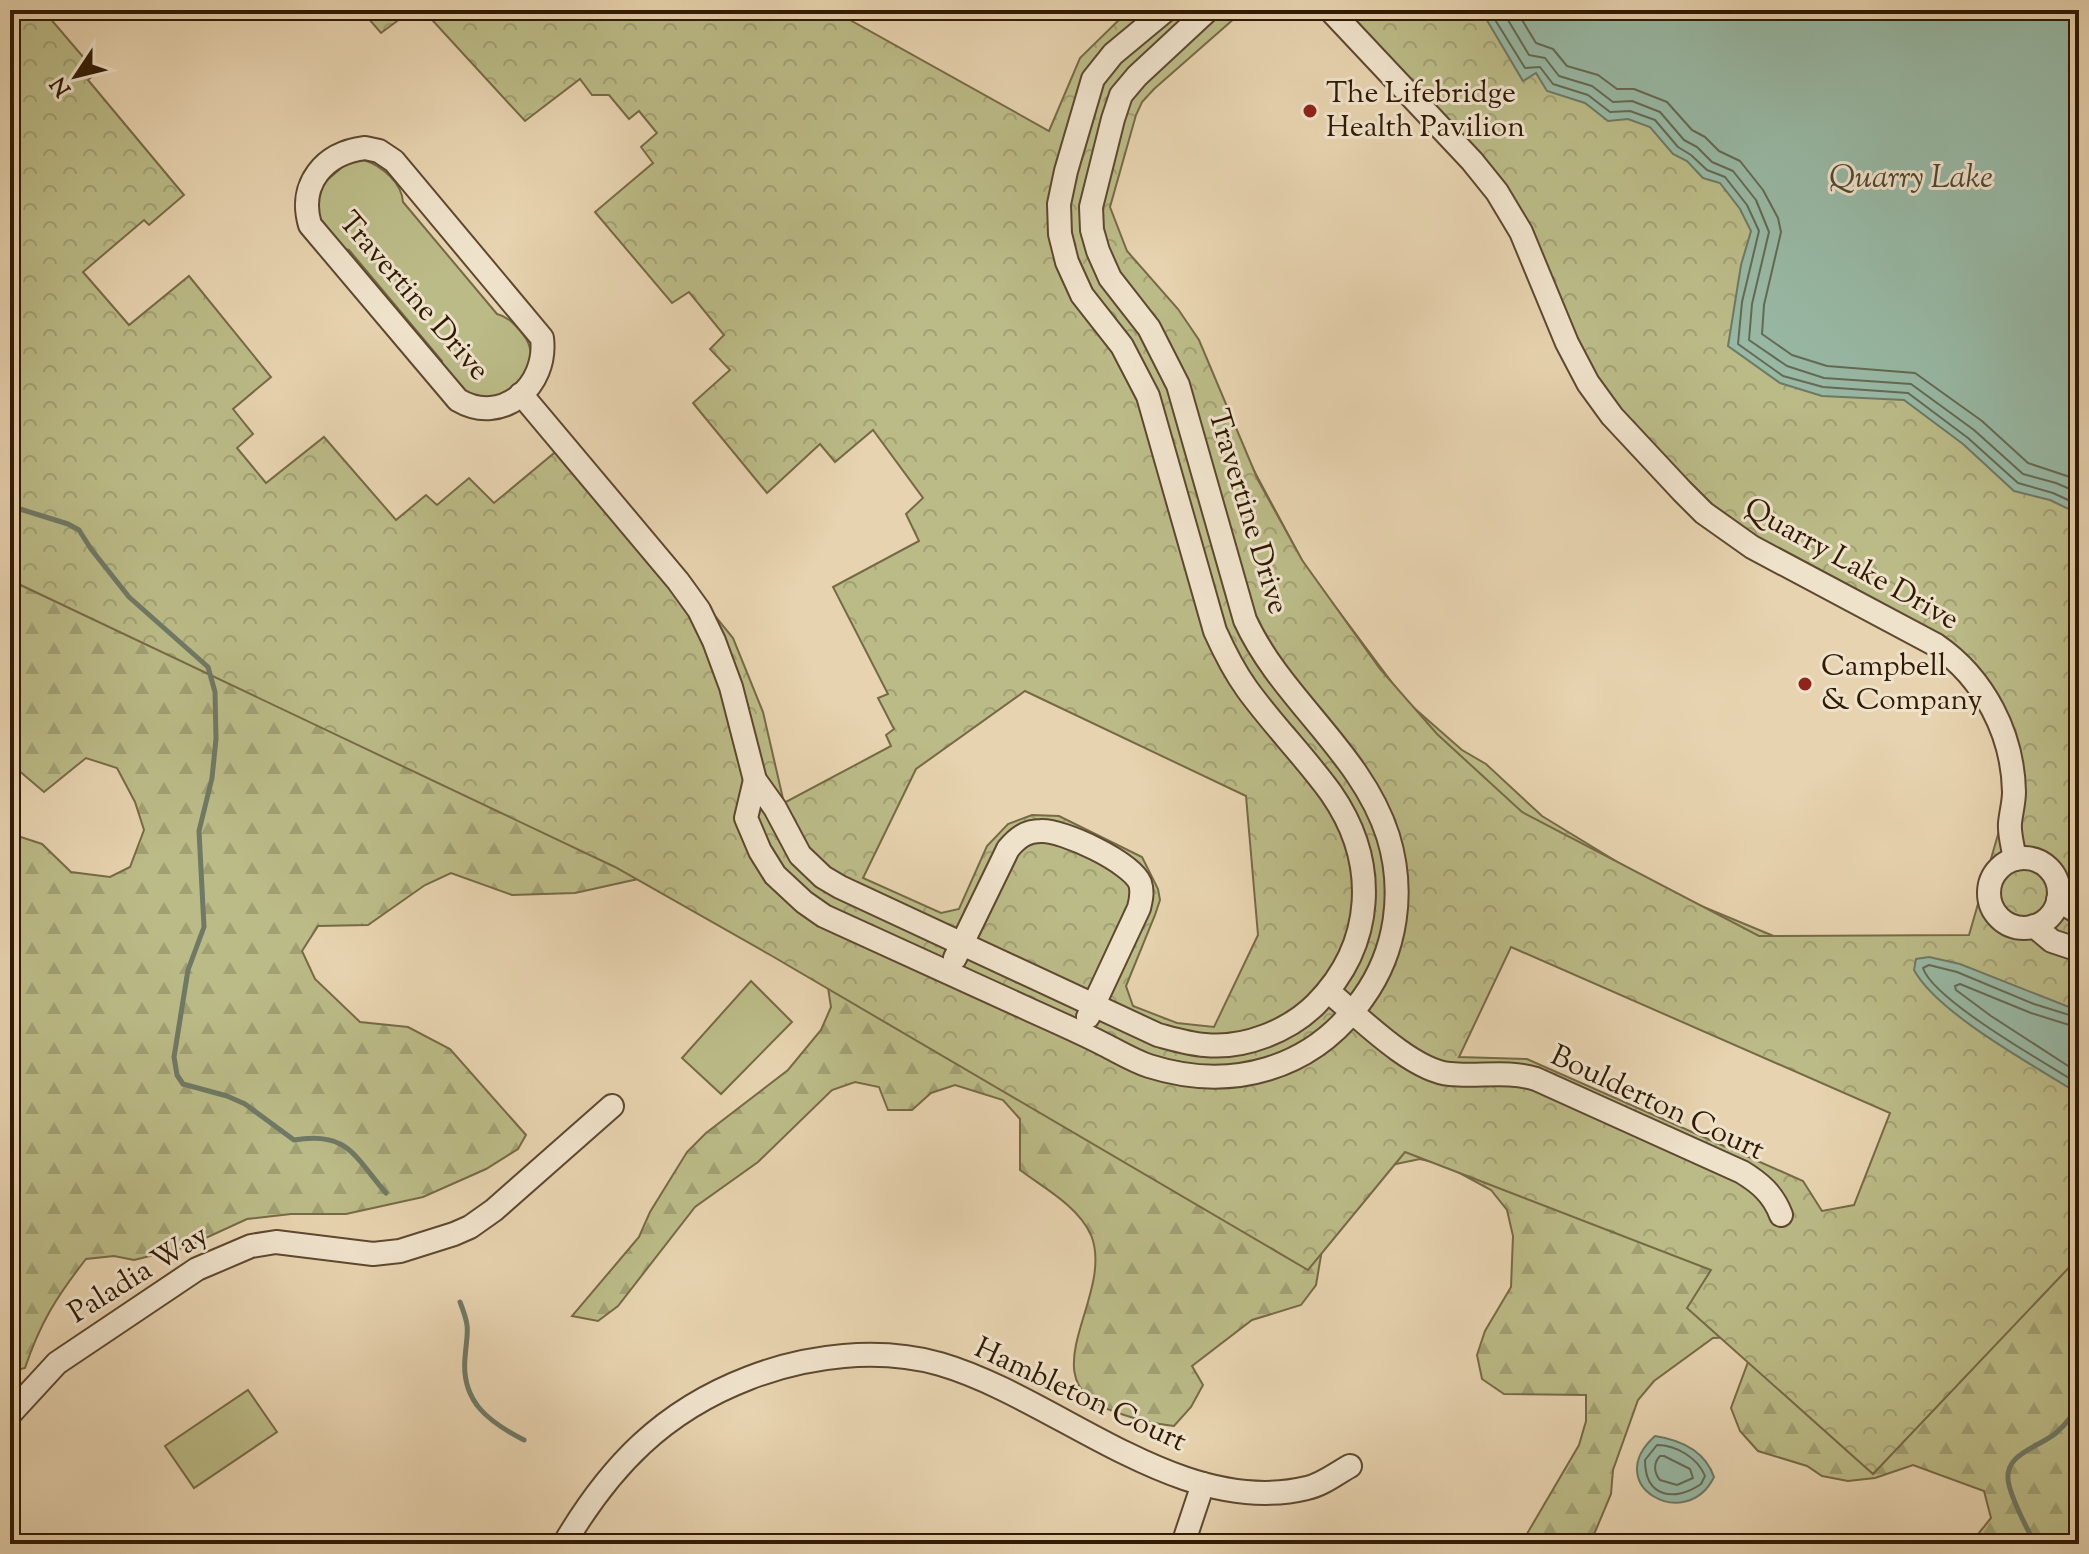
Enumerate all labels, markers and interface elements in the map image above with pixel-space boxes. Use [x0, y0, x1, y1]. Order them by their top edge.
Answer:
north arrow [36, 36, 116, 116]
text: N [44, 69, 80, 102]
place label: The Lifebridge Health Pavilion [1326, 73, 1525, 150]
marker: The Lifebridge Health Pavilion [1301, 102, 1319, 120]
water label: Quarry Lake [1829, 156, 1993, 202]
street label: Travertine Drive [327, 203, 499, 391]
street label: Travertine Drive [1195, 404, 1299, 620]
street label: Quarry Lake Drive [1736, 488, 1966, 642]
place label: Campbell & Company [1821, 646, 1982, 723]
marker: Campbell & Company [1796, 675, 1814, 693]
street label: Boulderton Court [1543, 1036, 1771, 1172]
street label: Paladia Way [61, 1215, 217, 1335]
street label: Hambleton Court [967, 1328, 1193, 1464]

